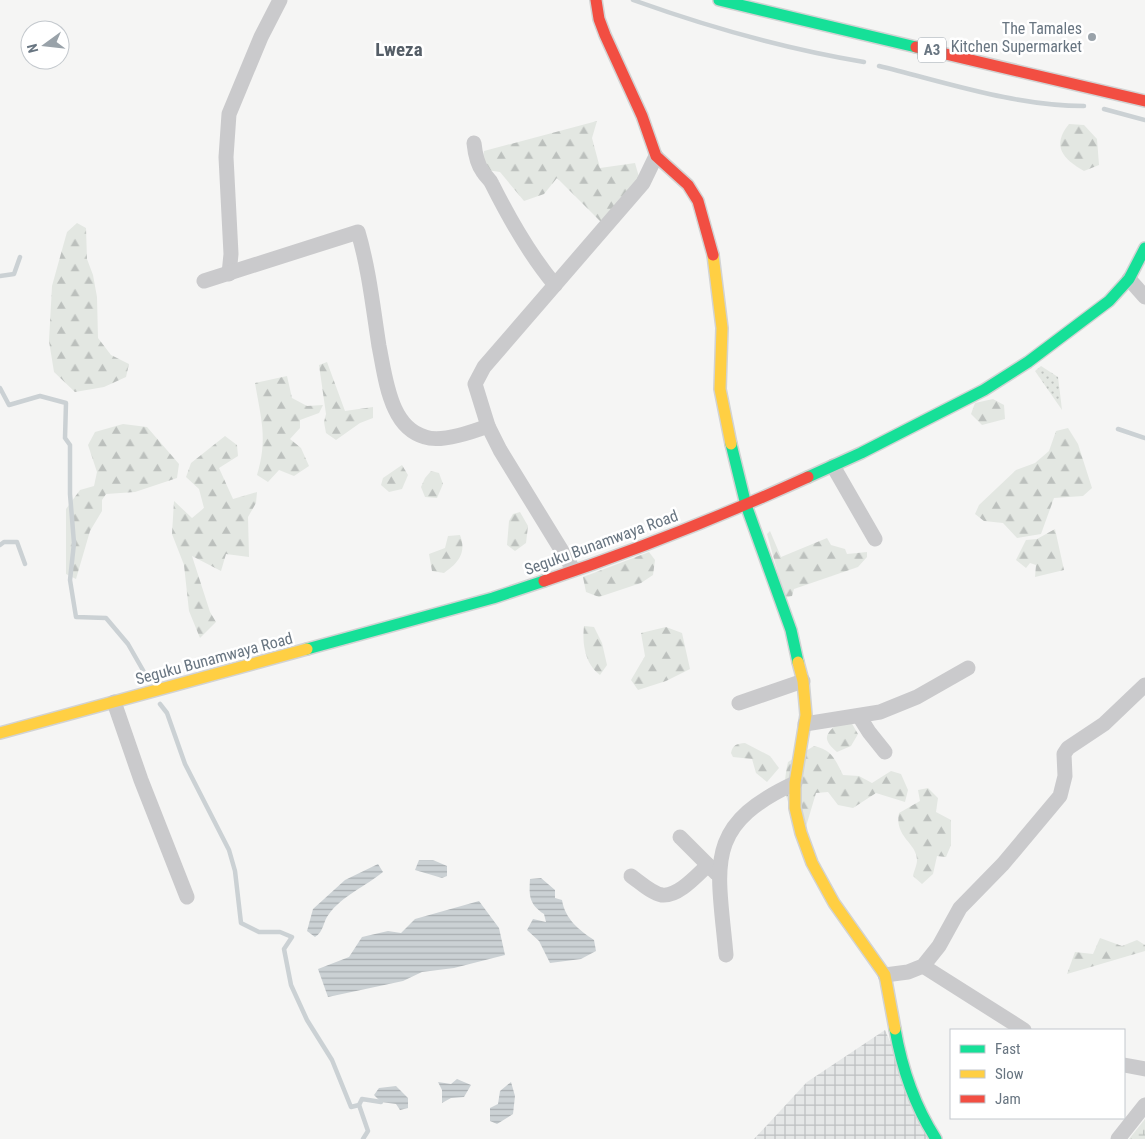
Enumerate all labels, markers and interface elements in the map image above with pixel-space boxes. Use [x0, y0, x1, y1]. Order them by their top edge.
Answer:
place label: The Tamales Kitchen Supermarket [951, 19, 1082, 56]
north arrow [20, 20, 70, 70]
marker: The Tamales Kitchen Supermarket [1086, 31, 1098, 43]
district label: Lweza [375, 38, 423, 61]
road number: A3 [918, 38, 946, 62]
text: N [24, 42, 41, 55]
street label: Seguku Bunamwaya Road [522, 506, 680, 579]
street label: Seguku Bunamwaya Road [133, 628, 295, 689]
legend [950, 1029, 1125, 1119]
text: Fast [995, 1040, 1020, 1058]
text: Slow [995, 1065, 1024, 1083]
text: Jam [995, 1090, 1021, 1108]

